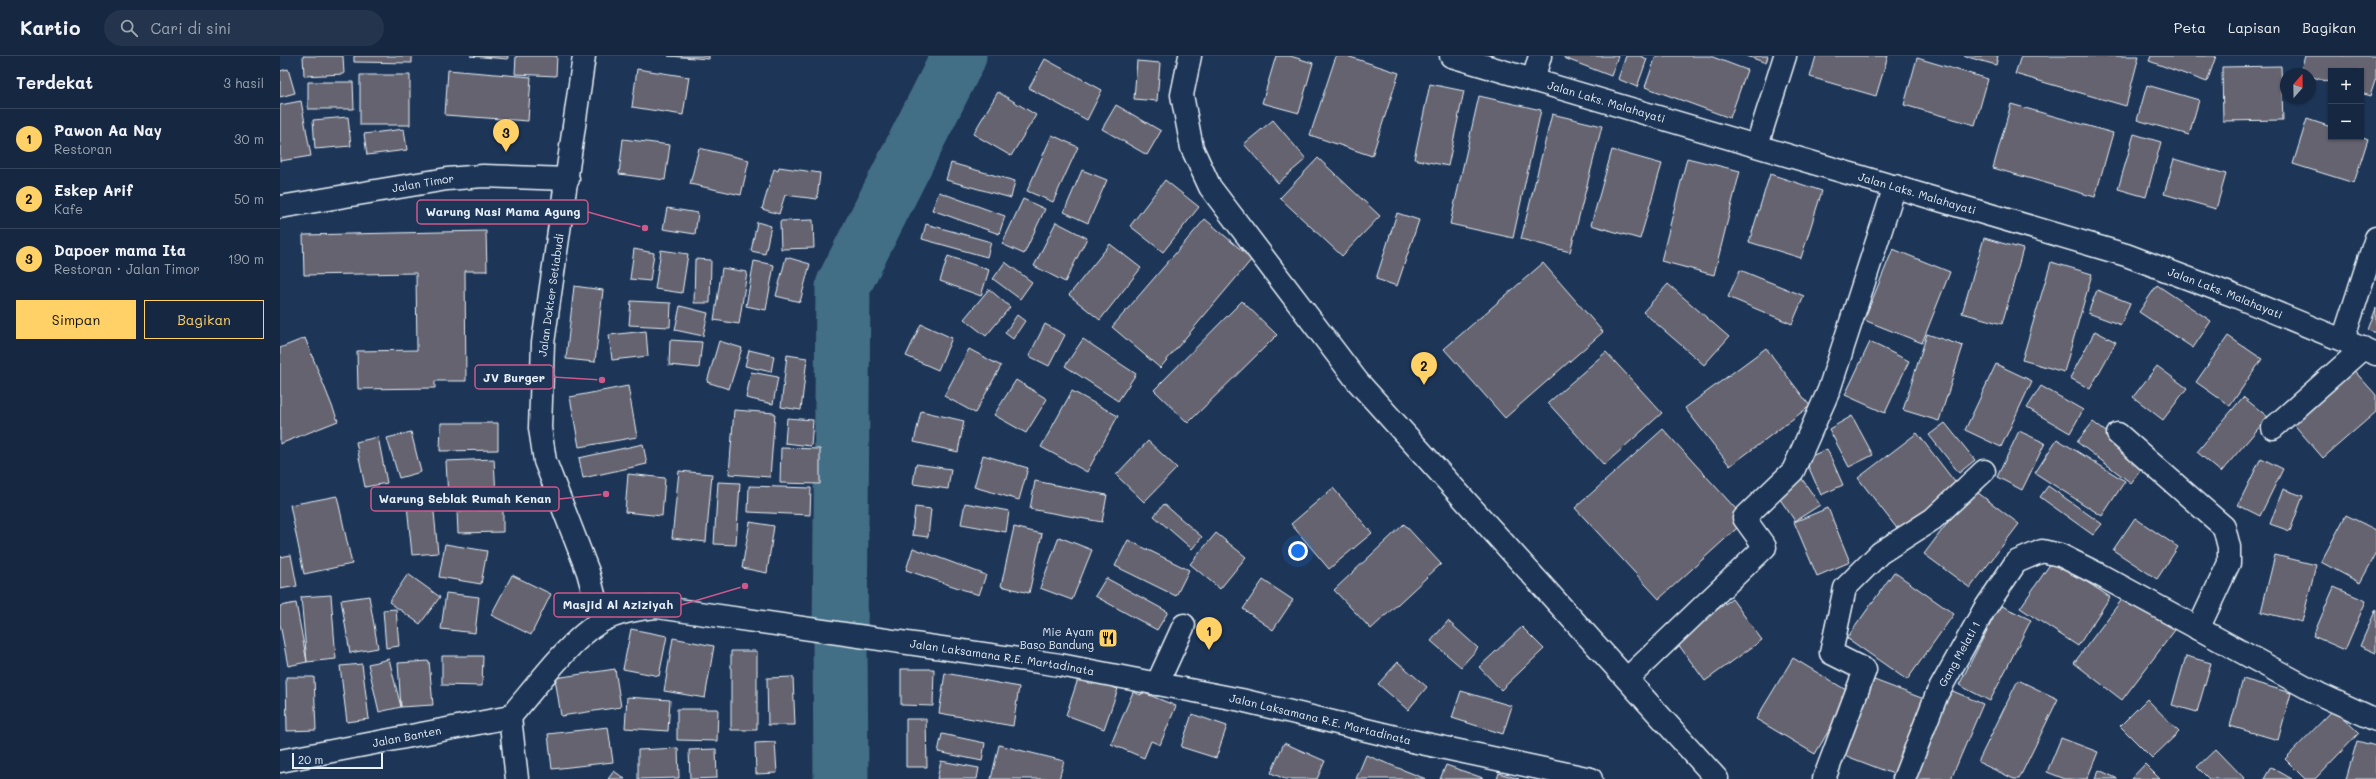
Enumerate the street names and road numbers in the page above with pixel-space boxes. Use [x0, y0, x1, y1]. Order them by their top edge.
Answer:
street label: Jalan Laks. Malahayati [1546, 77, 1667, 126]
street label: Jalan Laks. Malahayati [1857, 169, 1978, 217]
street label: Jalan Timor [391, 170, 454, 195]
street label: Jalan Dokter Setiabudi [534, 232, 567, 357]
street label: Jalan Laks. Malahayati [2166, 263, 2285, 322]
street label: Gang Melati 1 [1935, 618, 1983, 689]
street label: Jalan Laksamana R.E. Martadinata [909, 636, 1096, 679]
street label: Jalan Laksamana R.E. Martadinata [1228, 690, 1413, 748]
street label: Jalan Banten [371, 722, 442, 750]

